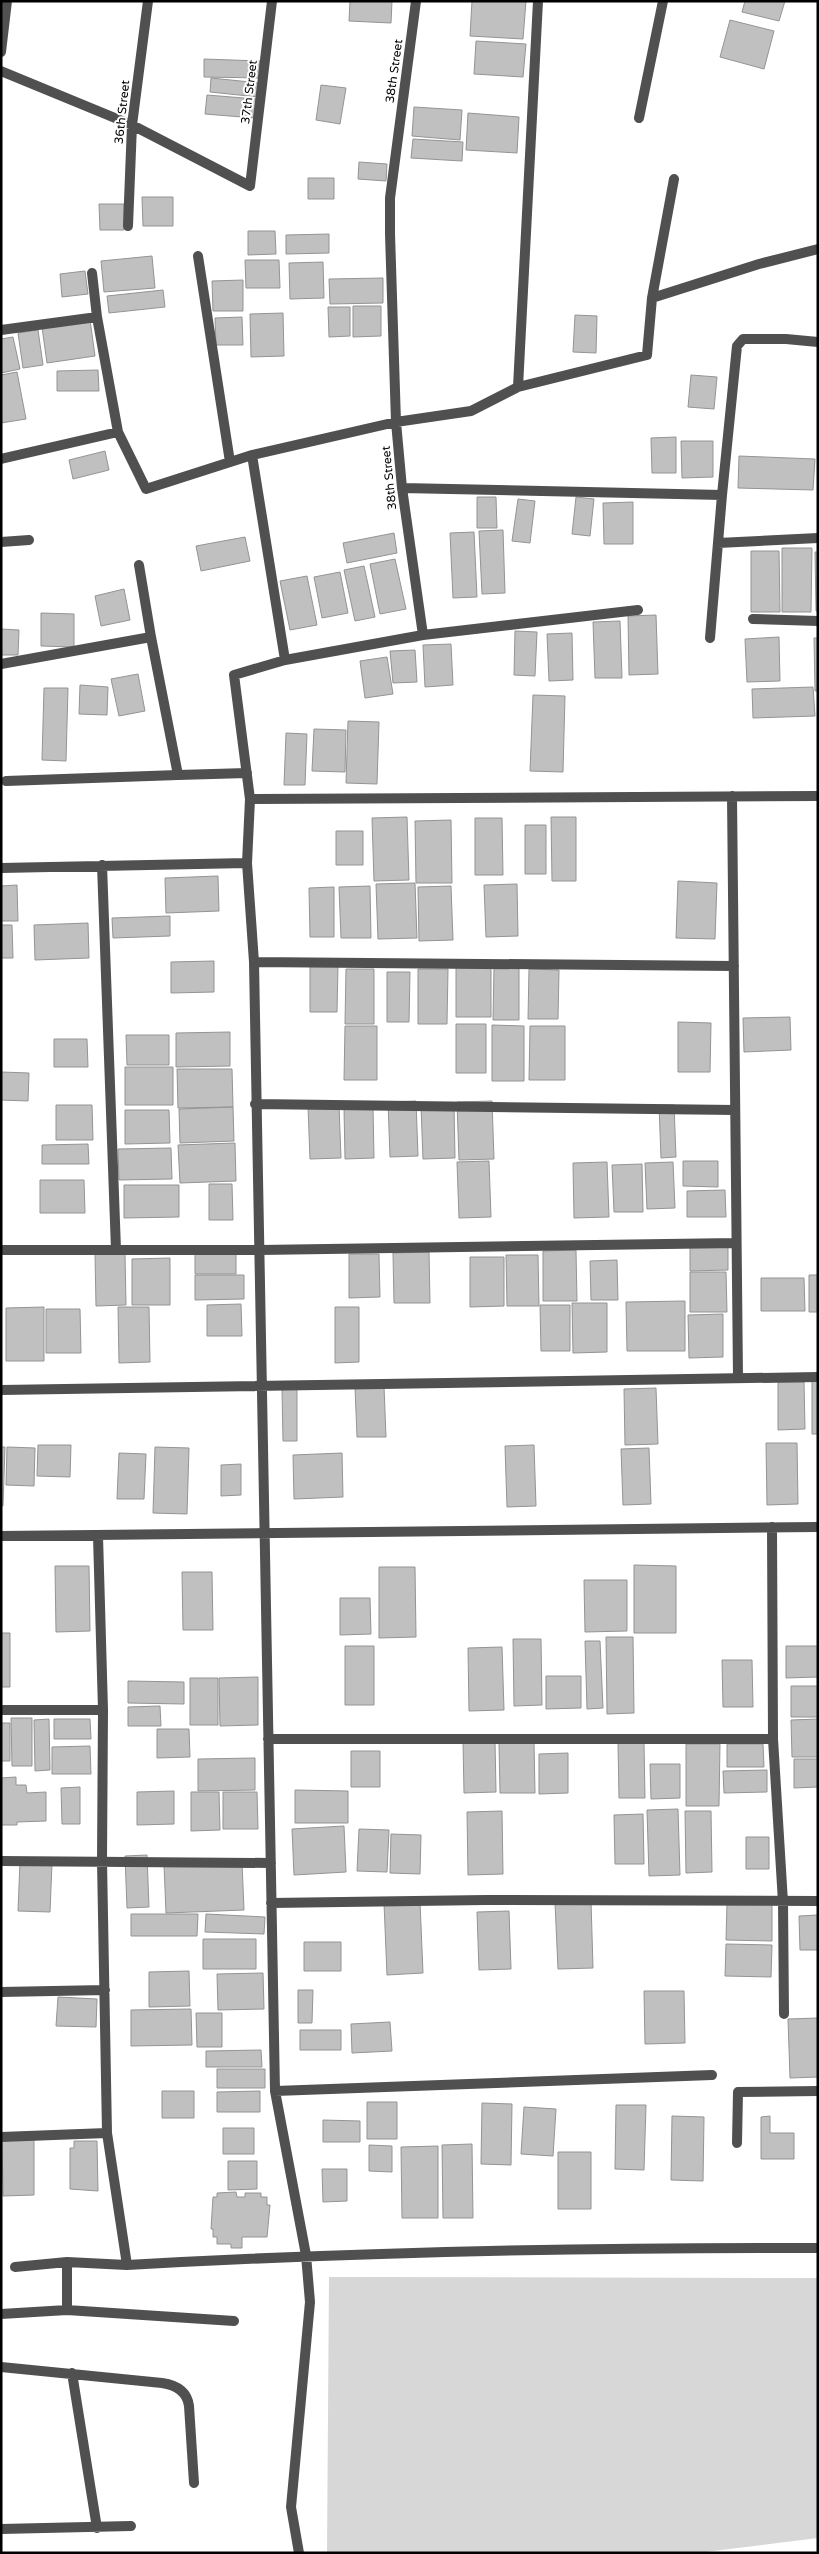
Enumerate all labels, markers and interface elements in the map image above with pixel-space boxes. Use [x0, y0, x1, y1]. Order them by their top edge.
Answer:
street label: 38th Street [383, 38, 405, 104]
street label: 37th Street [238, 59, 260, 125]
street label: 36th Street [112, 79, 132, 145]
street label: 38th Street [379, 445, 399, 511]

